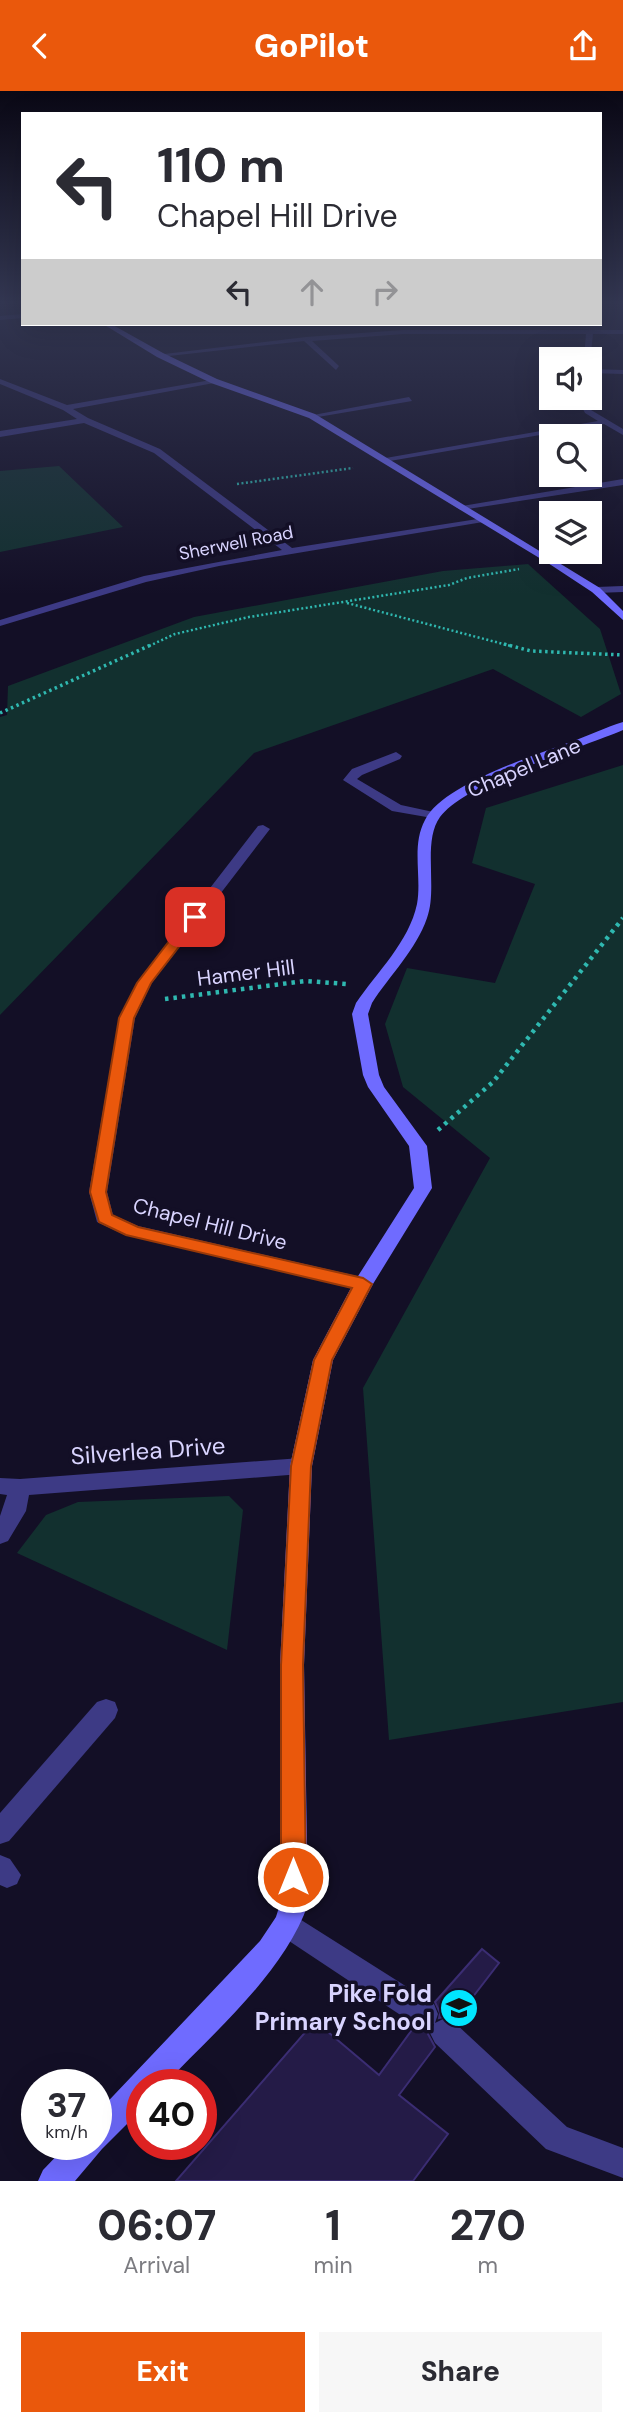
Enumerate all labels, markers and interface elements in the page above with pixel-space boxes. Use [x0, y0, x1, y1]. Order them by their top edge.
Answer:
text: GoPilot [254, 25, 369, 67]
icon: back [21, 27, 59, 65]
icon: share [564, 27, 602, 65]
text: 110 m [157, 133, 285, 197]
icon: left [42, 140, 133, 231]
text: Chapel Hill Drive [157, 195, 398, 237]
icon: left [220, 273, 258, 311]
icon: ahead [293, 273, 331, 311]
icon: right [366, 273, 404, 311]
map controls [539, 347, 602, 564]
button: sound [539, 347, 602, 410]
button: search [539, 424, 602, 487]
button: layers [539, 501, 602, 564]
street label: Sherwell Road [177, 520, 295, 566]
street label: Chapel Lane [463, 732, 585, 804]
pin [165, 887, 225, 947]
icon: arrive [176, 898, 214, 936]
street label: Hamer Hill [195, 953, 297, 993]
street label: Chapel Hill Drive [130, 1191, 290, 1257]
street label: Silverlea Drive [70, 1430, 226, 1471]
position arrow [256, 1840, 330, 1914]
place label: Pike Fold Primary School [255, 1978, 432, 2037]
school or university icon: Pike Fold Primary School [438, 1987, 480, 2029]
speed limit sign: 40 [126, 2069, 217, 2160]
text: 37 [47, 2082, 86, 2128]
text: km/h [45, 2120, 88, 2144]
text: 06:07 [97, 2198, 216, 2253]
text: 1 [325, 2198, 341, 2253]
text: 270 [450, 2198, 526, 2253]
text: Arrival [123, 2250, 190, 2280]
text: min [314, 2250, 353, 2280]
text: m [478, 2250, 498, 2280]
button: Exit [21, 2332, 305, 2412]
button: Share [319, 2332, 602, 2412]

